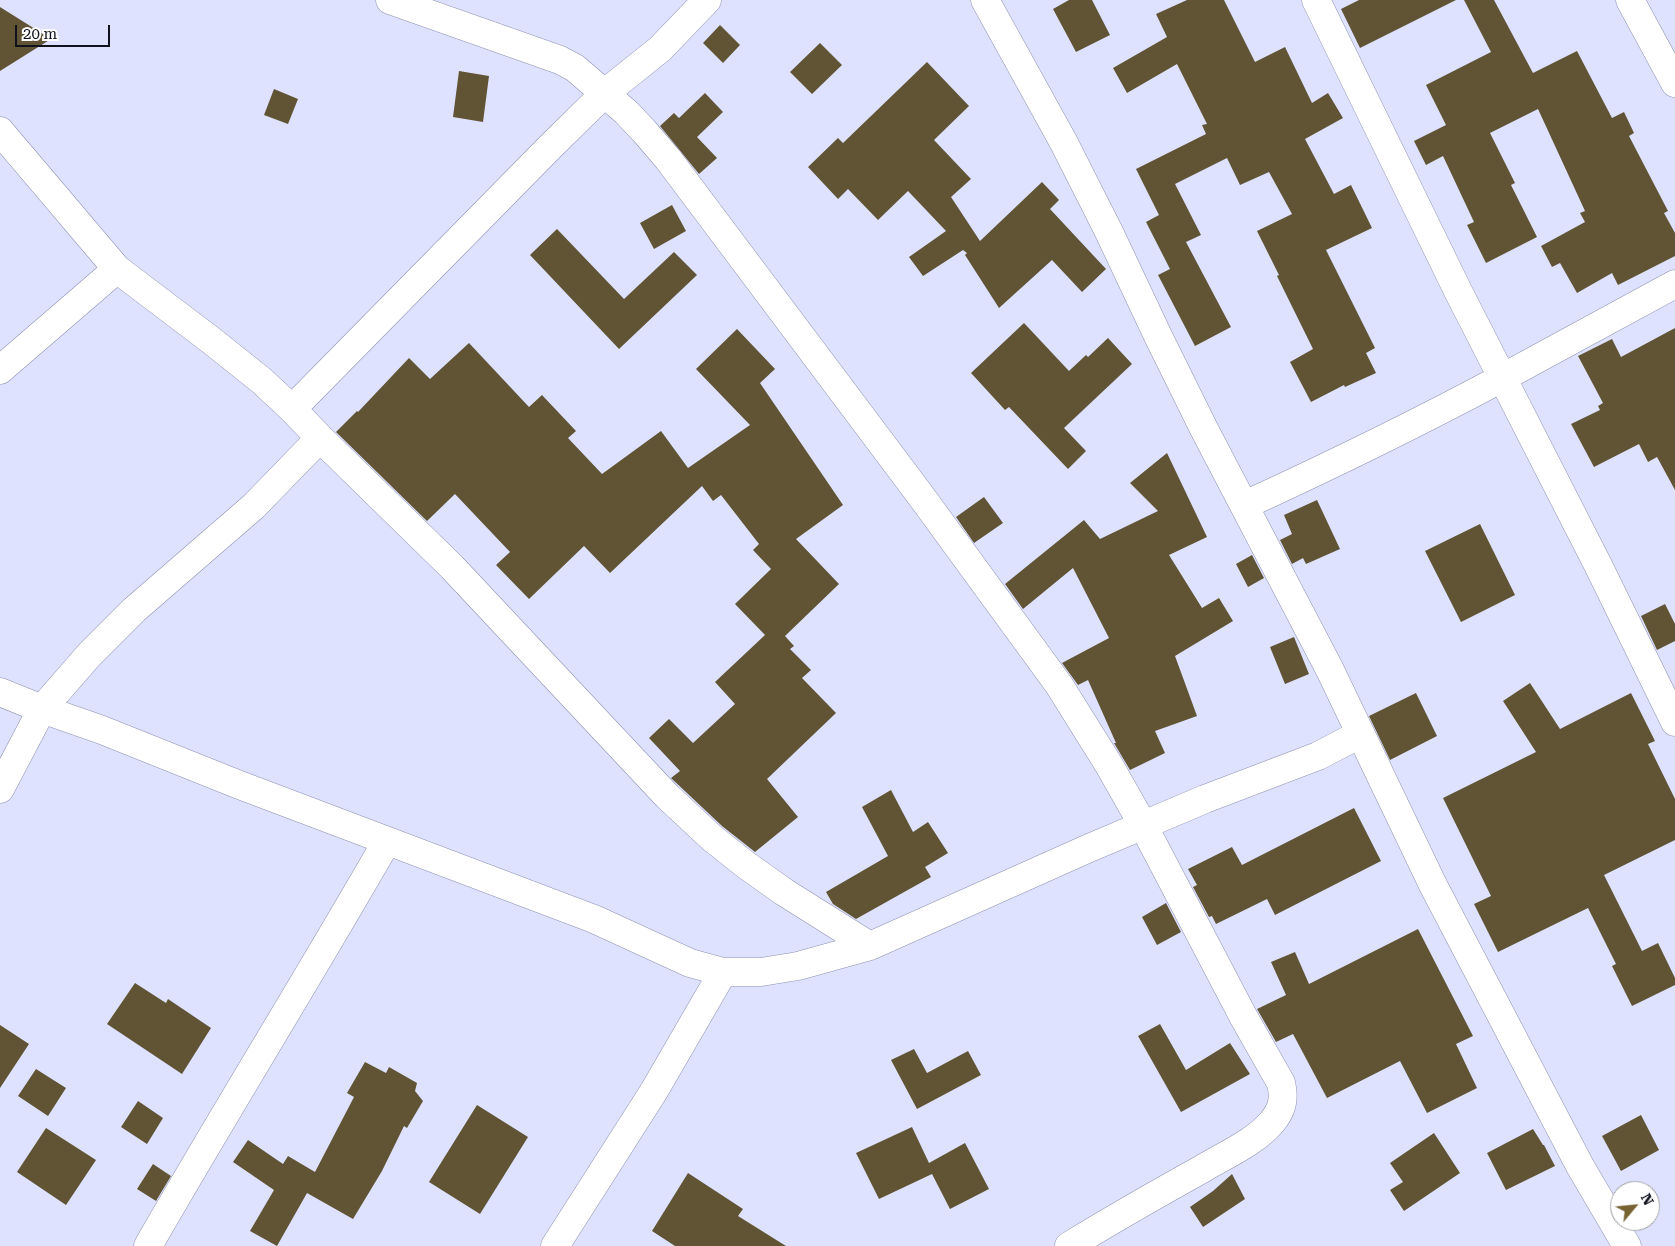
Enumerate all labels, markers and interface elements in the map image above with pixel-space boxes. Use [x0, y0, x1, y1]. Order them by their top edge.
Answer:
scale bar [18, 15, 112, 47]
text: 20 m [23, 25, 57, 43]
north arrow [1610, 1181, 1660, 1231]
text: N [1638, 1191, 1657, 1208]

